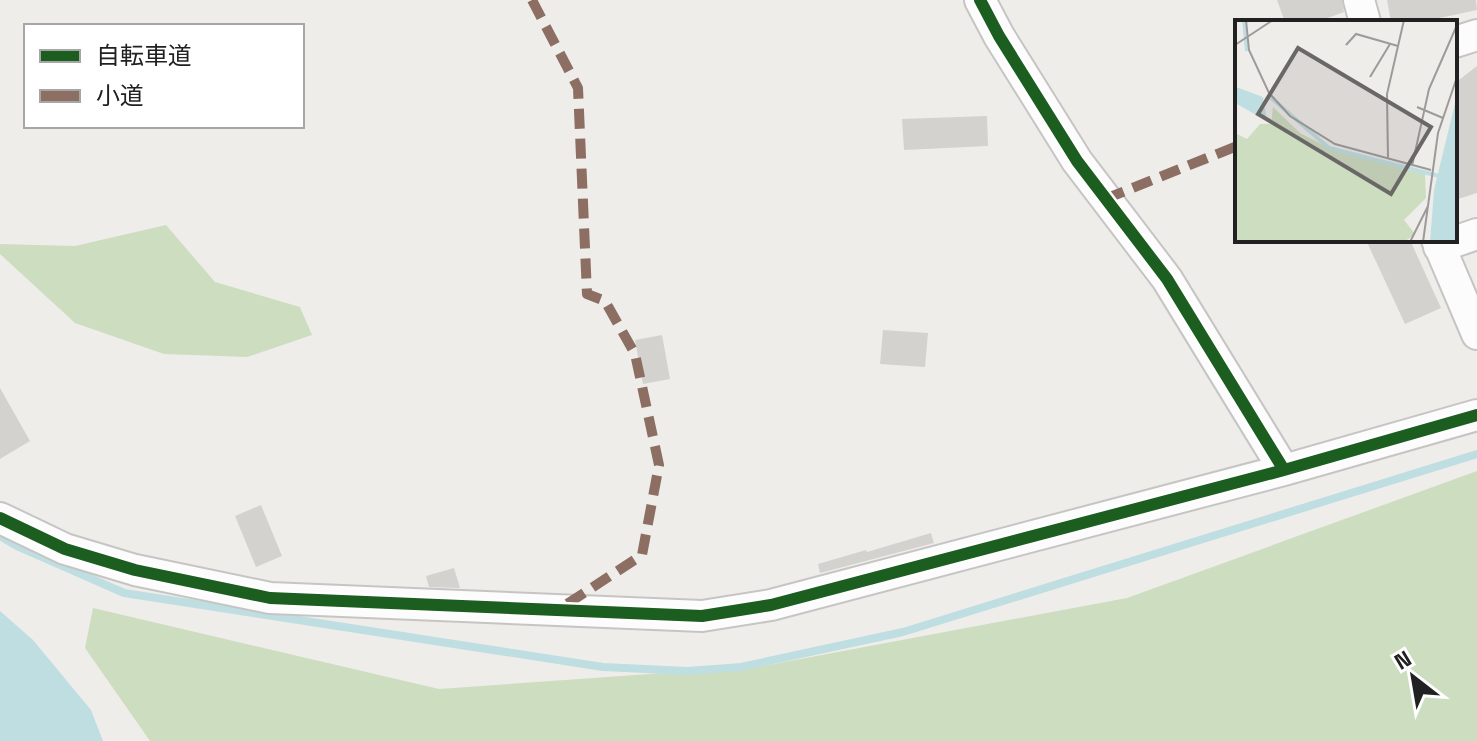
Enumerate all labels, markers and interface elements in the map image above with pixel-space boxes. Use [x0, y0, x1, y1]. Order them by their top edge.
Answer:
inset map [1235, 20, 1457, 242]
legend [24, 24, 304, 128]
text: 自転車道 [96, 40, 192, 71]
text: 小道 [96, 80, 144, 111]
north arrow [1373, 637, 1453, 717]
text: N [1389, 644, 1416, 676]

